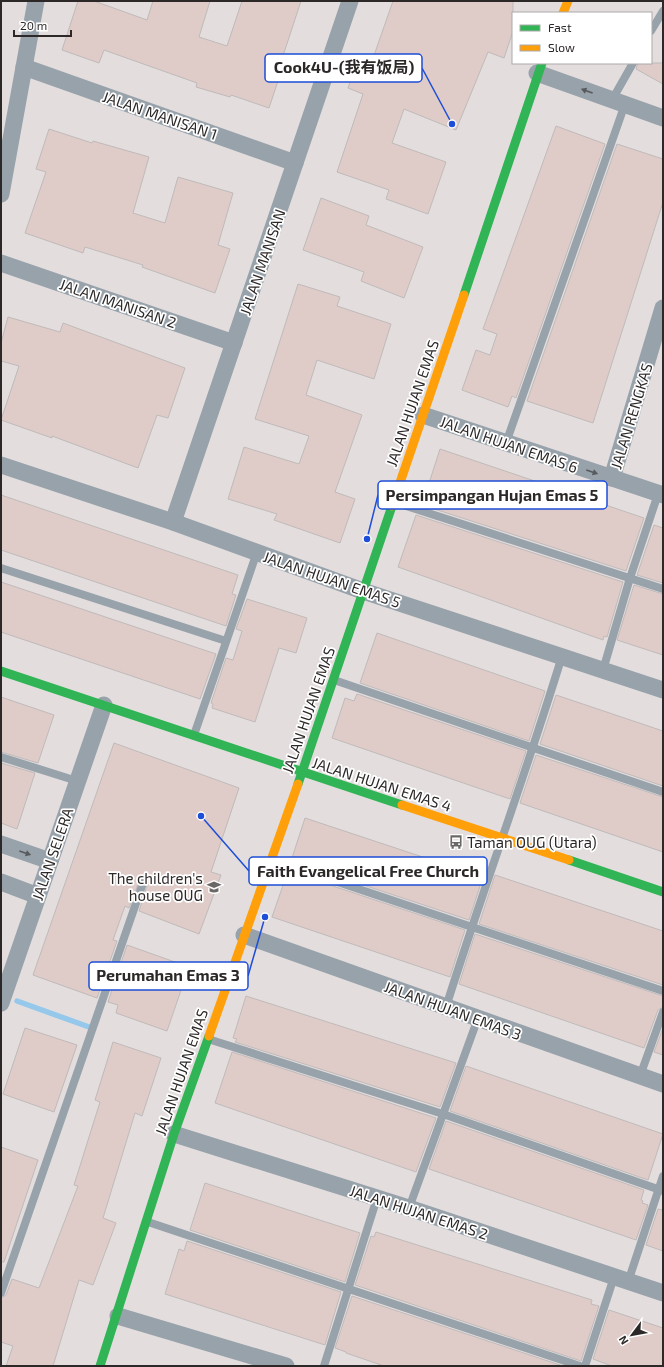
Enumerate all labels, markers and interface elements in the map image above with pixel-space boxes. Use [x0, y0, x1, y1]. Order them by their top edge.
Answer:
scale bar [14, 12, 71, 38]
legend [512, 12, 652, 64]
text: 20 m [20, 18, 47, 32]
text: Fast [548, 20, 572, 34]
text: Slow [548, 40, 575, 54]
callout: Cook4U-(我有饭局) [265, 54, 422, 82]
text: Cook4U-(我有饭局) [274, 57, 415, 76]
street label: JALAN MANISAN 1 [100, 87, 220, 143]
one-way arrow [580, 87, 592, 93]
street label: JALAN MANISAN [235, 207, 289, 317]
street label: JALAN MANISAN 2 [57, 275, 179, 331]
street label: JALAN HUJAN EMAS [382, 337, 442, 469]
street label: JALAN RENGKAS [606, 361, 656, 471]
street label: JALAN HUJAN EMAS 6 [438, 412, 580, 476]
one-way arrow [587, 469, 599, 475]
callout: Persimpangan Hujan Emas 5 [378, 481, 607, 509]
text: Persimpangan Hujan Emas 5 [386, 485, 599, 504]
street label: JALAN HUJAN EMAS 5 [261, 547, 403, 611]
street label: JALAN HUJAN EMAS [278, 644, 338, 776]
street label: JALAN HUJAN EMAS 4 [310, 753, 454, 815]
street label: JALAN SELERA [28, 805, 77, 903]
place label: Taman OUG (Utara) [467, 833, 597, 851]
bus stop icon: Taman OUG (Utara) [448, 834, 464, 850]
one-way arrow [20, 850, 32, 856]
callout: Faith Evangelical Free Church [249, 857, 487, 885]
text: Faith Evangelical Free Church [257, 861, 479, 880]
place label: The children's house OUG [108, 869, 203, 904]
school or university icon: The children's house OUG [206, 879, 222, 895]
callout: Perumahan Emas 3 [89, 962, 248, 990]
text: Perumahan Emas 3 [96, 965, 240, 984]
street label: JALAN HUJAN EMAS 3 [382, 977, 524, 1043]
street label: JALAN HUJAN EMAS [151, 1006, 211, 1138]
street label: JALAN HUJAN EMAS 2 [347, 1181, 491, 1243]
north arrow [612, 1315, 652, 1355]
text: N [615, 1334, 631, 1347]

